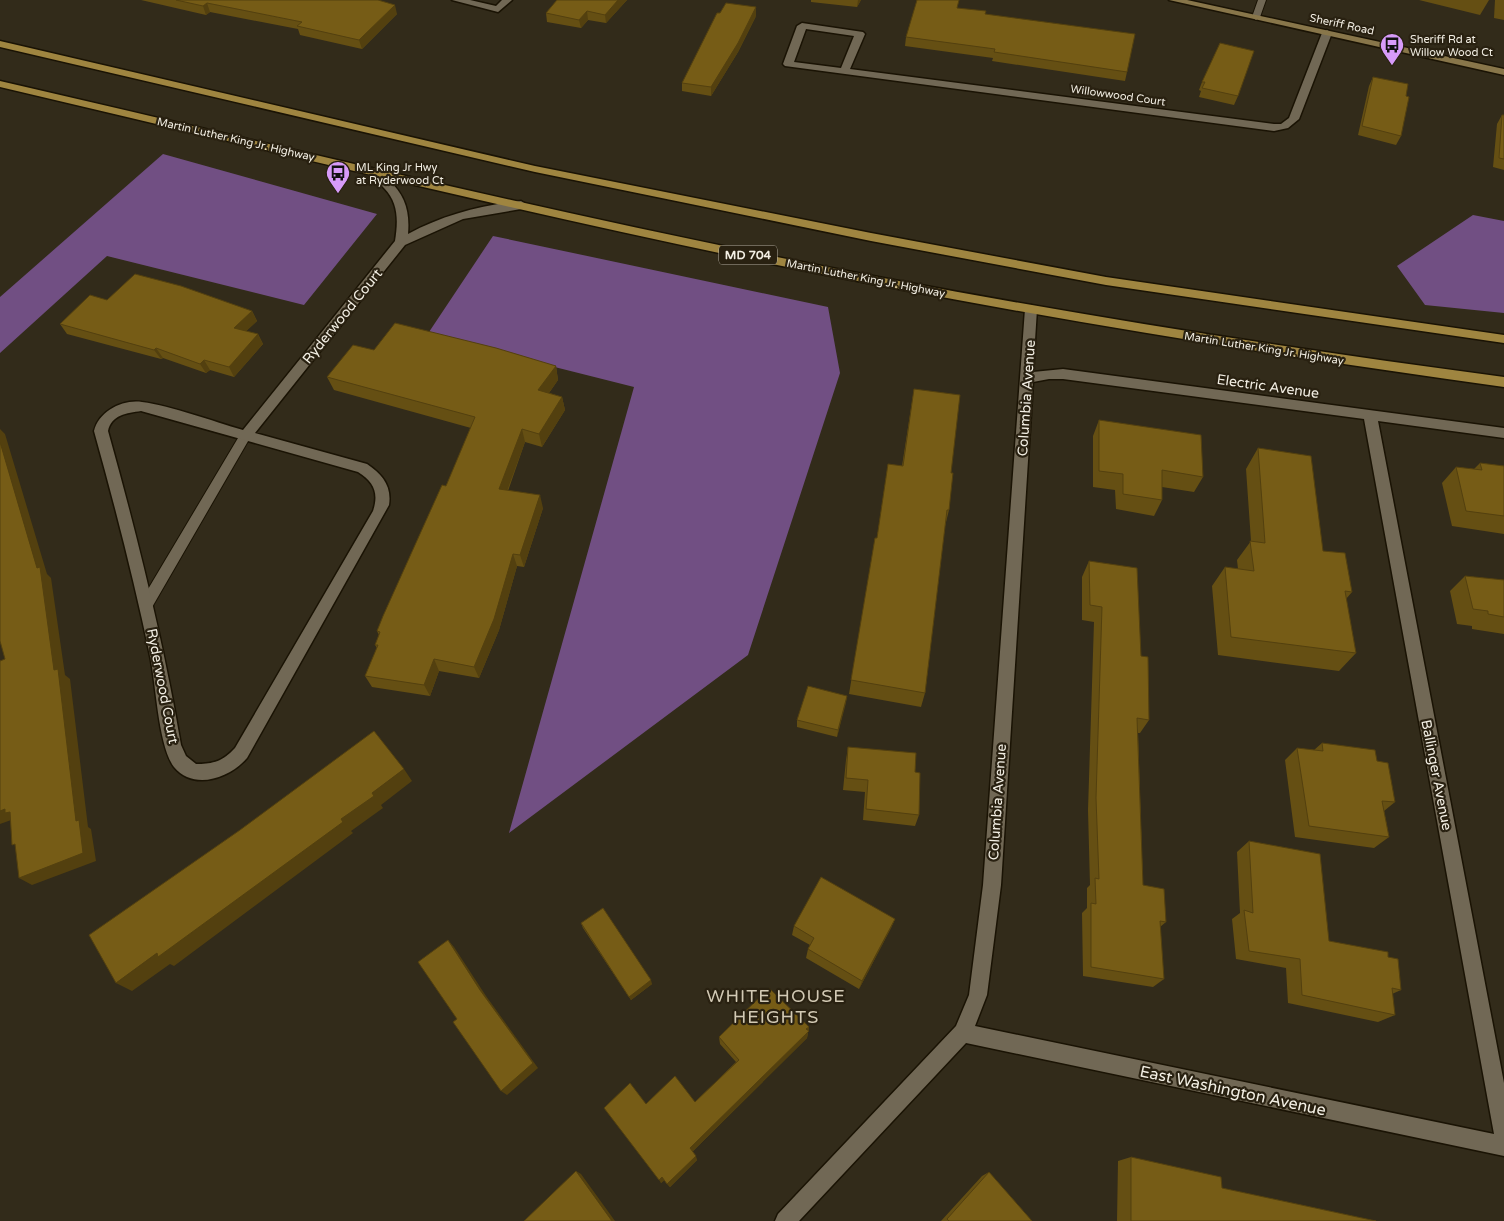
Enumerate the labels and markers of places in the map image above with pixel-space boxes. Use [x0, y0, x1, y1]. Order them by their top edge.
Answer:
bus stop icon: Sheriff Rd at Willow Wood Ct [1379, 32, 1405, 66]
place label: Sheriff Rd at Willow Wood Ct [1410, 33, 1493, 59]
bus stop icon: ML King Jr Hwy at Ryderwood Ct [325, 160, 351, 194]
place label: ML King Jr Hwy at Ryderwood Ct [356, 161, 444, 187]

